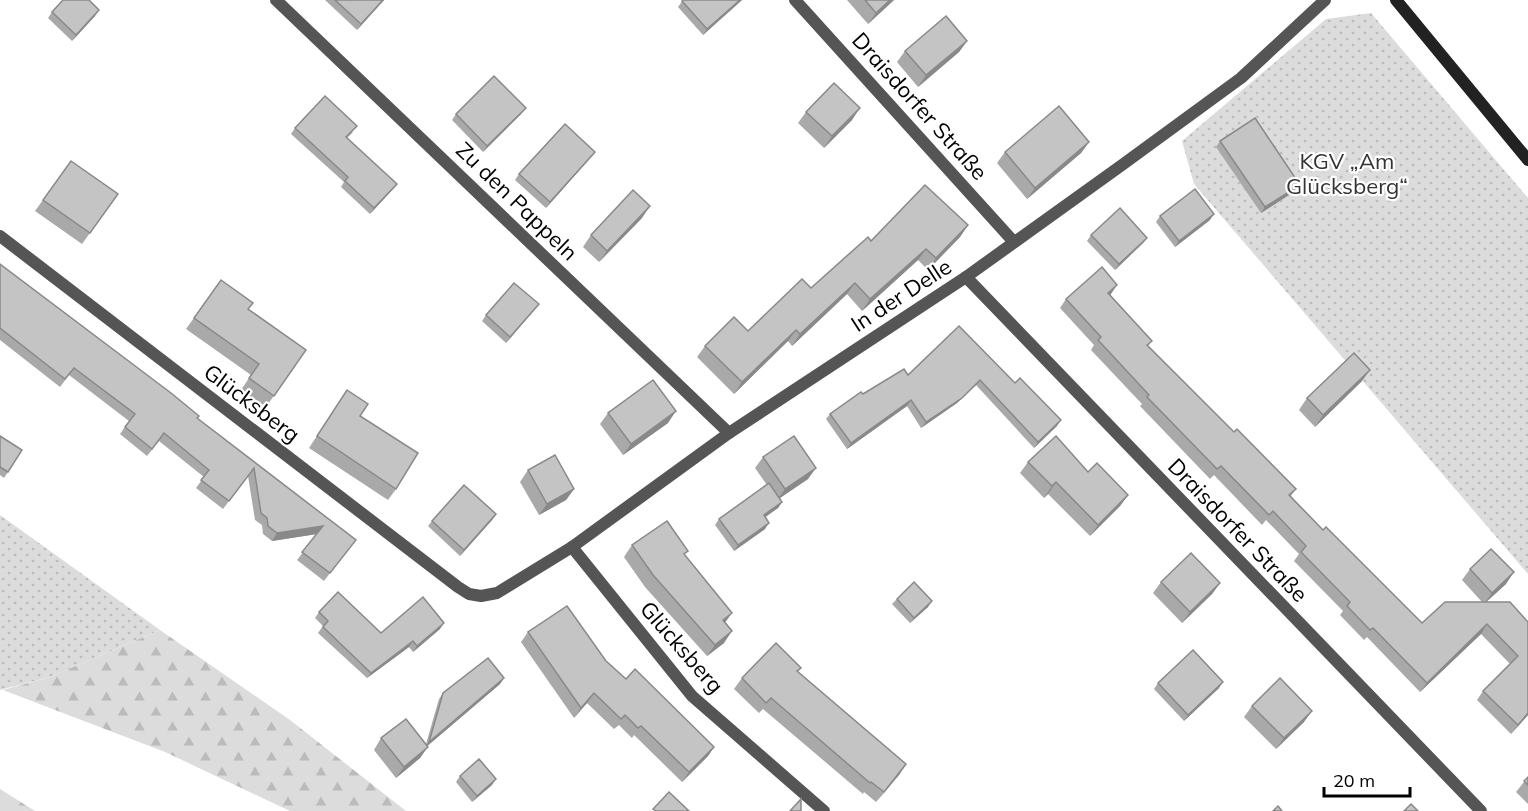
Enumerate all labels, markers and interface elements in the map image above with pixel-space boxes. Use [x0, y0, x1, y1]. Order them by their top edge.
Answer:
street label: Draisdorfer Straße [846, 26, 994, 186]
street label: Zu den Pappeln [450, 136, 584, 266]
park label: KGV „Am Glücksberg“ [1286, 147, 1408, 200]
street label: In der Delle [846, 252, 956, 338]
street label: Glücksberg [198, 358, 306, 448]
street label: Draisdorfer Straße [1162, 452, 1314, 608]
street label: Glücksberg [634, 595, 730, 699]
scale bar [1324, 760, 1410, 798]
text: 20 m [1333, 769, 1375, 792]

